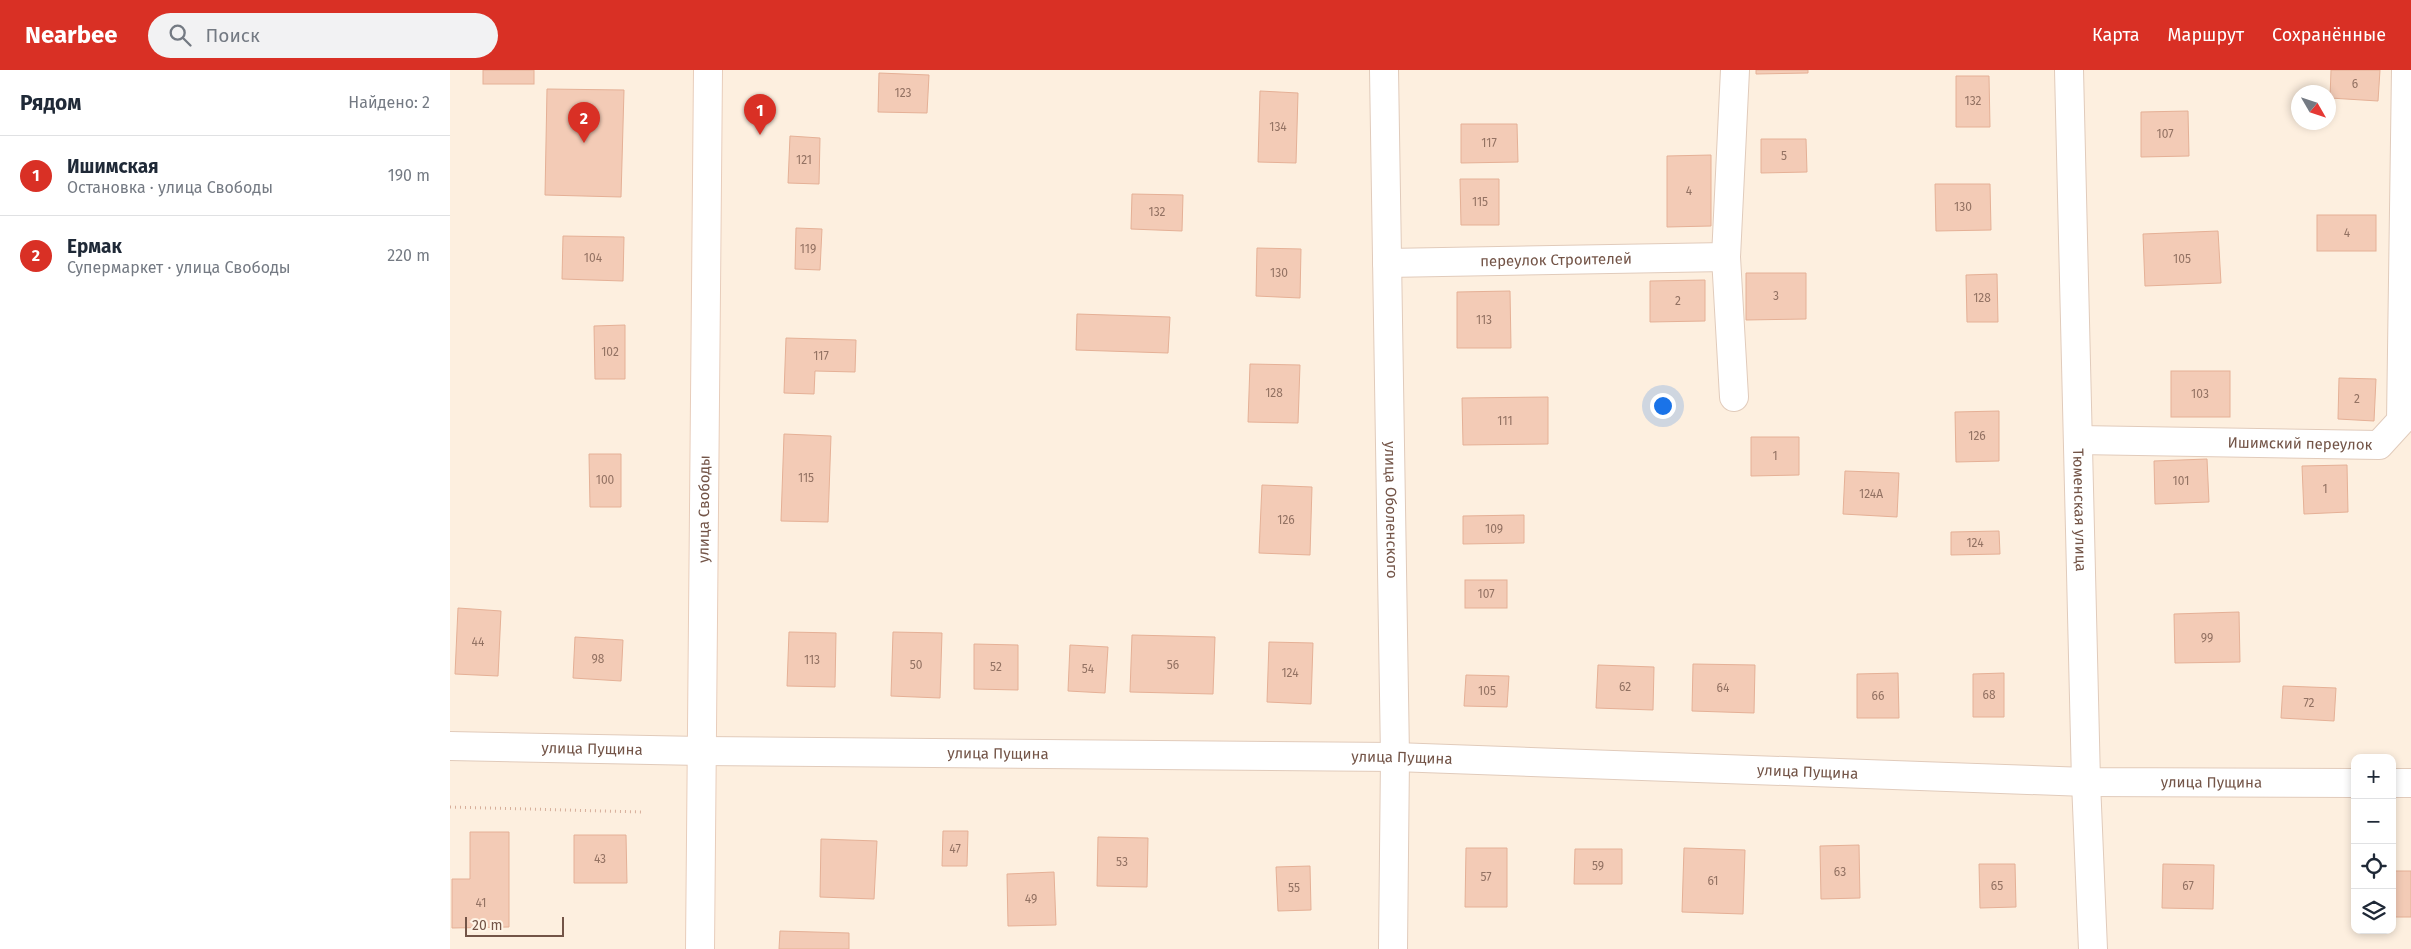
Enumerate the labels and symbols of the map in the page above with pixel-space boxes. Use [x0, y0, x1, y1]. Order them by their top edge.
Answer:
house number: 6 [2352, 77, 2358, 91]
north arrow [2291, 85, 2336, 130]
house number: 123 [894, 86, 912, 100]
pin: 1 [744, 94, 776, 135]
house number: 132 [1964, 94, 1982, 108]
pin: 2 [568, 102, 600, 143]
house number: 134 [1269, 120, 1287, 134]
house number: 107 [2157, 127, 2173, 141]
house number: 117 [1481, 136, 1497, 150]
house number: 5 [1781, 149, 1787, 163]
house number: 121 [796, 153, 812, 167]
house number: 4 [1686, 184, 1693, 198]
house number: 115 [1472, 195, 1488, 209]
house number: 130 [1954, 200, 1972, 214]
house number: 132 [1148, 205, 1166, 219]
house number: 4 [2344, 226, 2351, 240]
house number: 119 [800, 242, 816, 256]
street label: переулок Строителей [1480, 250, 1632, 270]
house number: 104 [584, 251, 603, 265]
house number: 105 [2173, 252, 2191, 266]
house number: 130 [1270, 266, 1288, 280]
house number: 3 [1773, 289, 1779, 303]
house number: 128 [1973, 291, 1991, 305]
house number: 2 [1675, 294, 1681, 308]
house number: 113 [1476, 313, 1492, 327]
house number: 102 [601, 345, 619, 359]
house number: 117 [813, 349, 829, 363]
house number: 128 [1265, 386, 1283, 400]
house number: 103 [2191, 387, 2209, 401]
house number: 2 [2354, 392, 2360, 406]
your location [1650, 393, 1676, 419]
house number: 111 [1497, 414, 1513, 428]
house number: 126 [1968, 429, 1986, 443]
street label: Ишимский переулок [2227, 433, 2373, 454]
street label: улица Оболенского [1381, 441, 1401, 579]
street label: Тюменская улица [2069, 448, 2090, 572]
house number: 1 [1772, 449, 1778, 463]
street label: улица Свободы [695, 455, 713, 563]
house number: 115 [798, 471, 814, 485]
house number: 100 [596, 473, 615, 487]
house number: 101 [2173, 474, 2189, 488]
house number: 1 [2322, 482, 2328, 496]
house number: 124А [1859, 487, 1883, 501]
house number: 126 [1277, 513, 1295, 527]
house number: 109 [1485, 522, 1503, 536]
house number: 124 [1966, 536, 1984, 550]
house number: 107 [1478, 587, 1494, 601]
house number: 99 [2201, 631, 2213, 645]
house number: 44 [472, 635, 485, 649]
house number: 98 [592, 652, 605, 666]
house number: 113 [804, 653, 820, 667]
house number: 50 [910, 658, 923, 672]
house number: 56 [1167, 658, 1179, 672]
house number: 52 [990, 660, 1002, 674]
house number: 54 [1082, 662, 1095, 676]
house number: 124 [1281, 666, 1299, 680]
house number: 62 [1619, 680, 1631, 694]
house number: 64 [1717, 681, 1730, 695]
house number: 105 [1478, 684, 1496, 698]
house number: 68 [1982, 688, 1996, 702]
house number: 66 [1872, 689, 1884, 703]
house number: 72 [2303, 696, 2315, 710]
street label: улица Пущина [541, 739, 643, 759]
street label: улица Пущина [947, 744, 1049, 763]
street label: улица Пущина [1351, 748, 1453, 768]
street label: улица Пущина [1757, 761, 1859, 783]
street label: улица Пущина [2161, 773, 2262, 792]
house number: 47 [949, 842, 961, 856]
house number: 43 [594, 852, 606, 866]
house number: 53 [1116, 855, 1128, 869]
house number: 59 [1592, 859, 1604, 873]
house number: 63 [1834, 865, 1846, 879]
house number: 57 [1480, 870, 1492, 884]
house number: 61 [1707, 874, 1719, 888]
house number: 65 [1991, 879, 2003, 893]
house number: 67 [2182, 879, 2194, 893]
house number: 55 [1288, 881, 1300, 895]
house number: 49 [1025, 892, 1037, 906]
house number: 41 [476, 896, 486, 910]
scale bar [465, 914, 564, 937]

